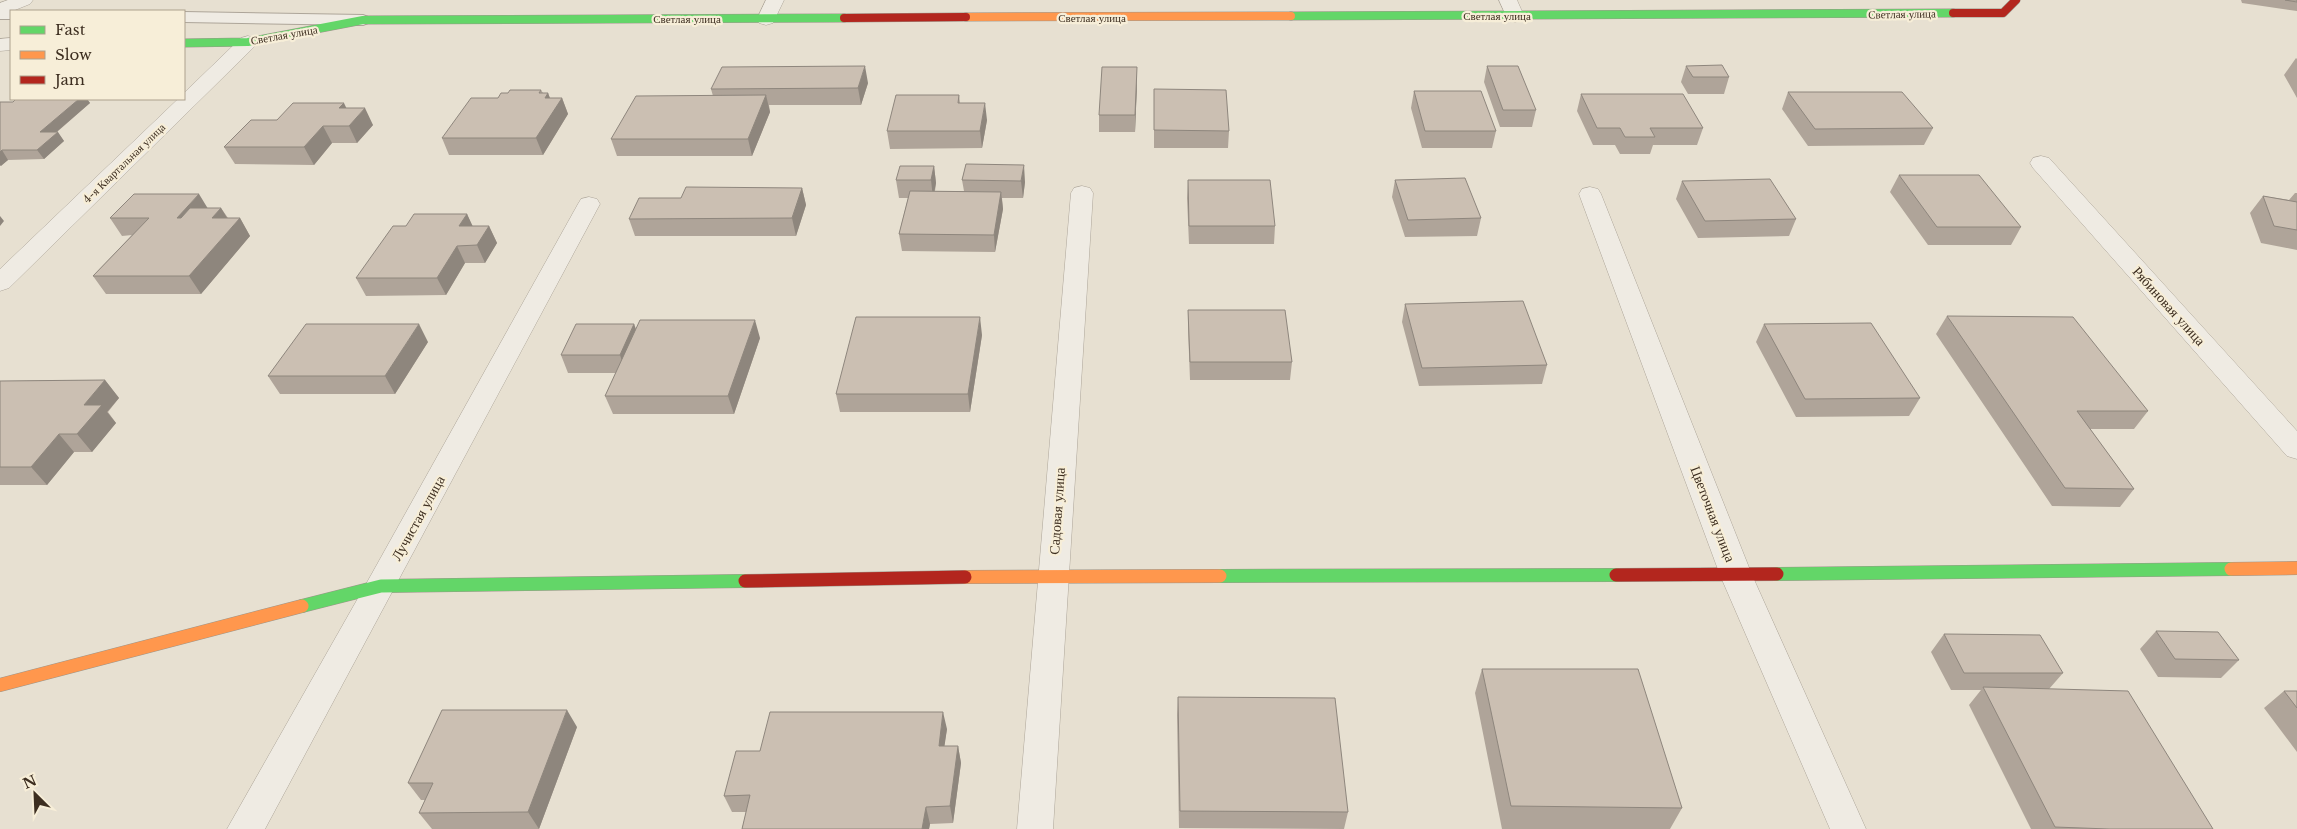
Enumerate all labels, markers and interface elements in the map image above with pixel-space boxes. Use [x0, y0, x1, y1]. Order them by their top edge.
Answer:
street label: Светлая улица [1868, 6, 1936, 22]
street label: Светлая улица [1463, 9, 1531, 23]
legend [10, 10, 185, 100]
street label: Светлая улица [1058, 11, 1126, 25]
street label: Светлая улица [653, 12, 721, 26]
text: Fast [55, 20, 86, 39]
street label: Светлая улица [249, 22, 319, 48]
text: Slow [55, 45, 92, 64]
text: Jam [53, 70, 85, 89]
street label: 4-я Квартальная улица [80, 120, 168, 206]
street label: Рябиновая улица [2129, 263, 2210, 350]
street label: Цветочная улица [1686, 464, 1740, 565]
street label: Садовая улица [1045, 466, 1069, 555]
street label: Лучистая улица [387, 472, 449, 564]
north arrow [10, 769, 60, 819]
text: N [20, 771, 39, 793]

